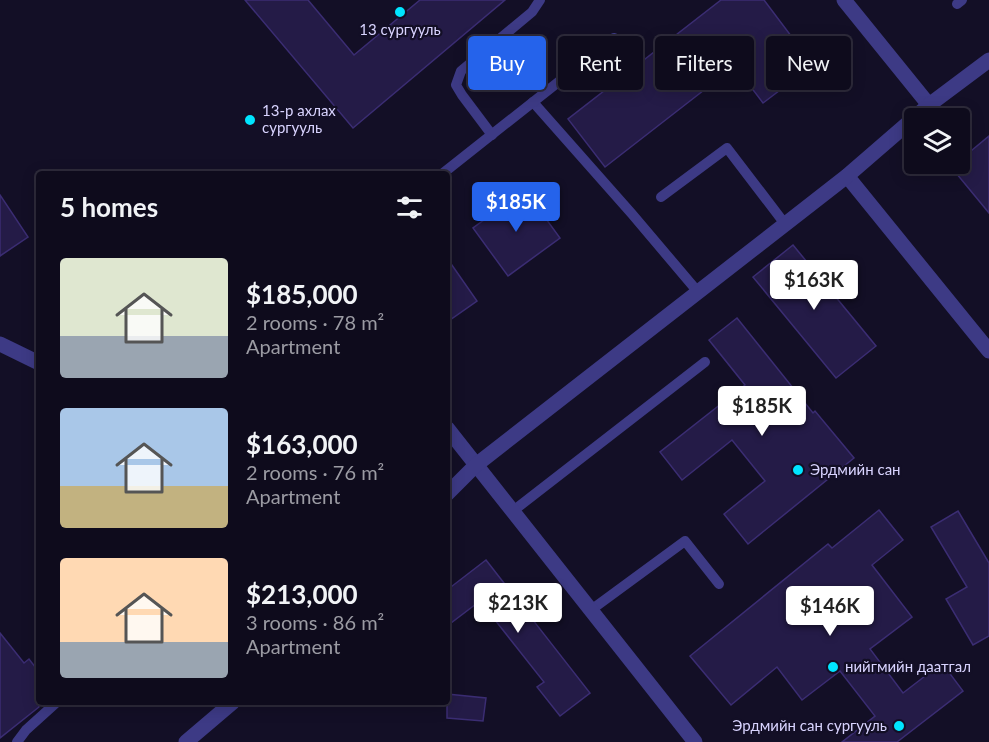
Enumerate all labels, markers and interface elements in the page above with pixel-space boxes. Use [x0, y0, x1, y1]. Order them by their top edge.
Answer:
marker: 13 сургууль [393, 5, 407, 19]
place label: 13 сургууль [359, 20, 441, 38]
chip: Buy [468, 36, 546, 90]
chip: Rent [558, 36, 643, 90]
chip: Filters [655, 36, 754, 90]
chip: New [766, 36, 851, 90]
place label: 13-р ахлах сургууль [262, 101, 336, 136]
map controls [904, 108, 970, 174]
button: layers [904, 108, 970, 174]
marker: 13-р ахлах сургууль [243, 113, 257, 127]
pin: $185K [474, 182, 558, 233]
text: $185K [486, 189, 546, 213]
text: 5 homes [60, 191, 158, 223]
icon: filters [393, 191, 426, 224]
pin: $163K [772, 260, 856, 311]
text: $163K [784, 267, 844, 291]
text: $185,000 [246, 278, 358, 310]
icon: home [108, 282, 180, 354]
text: 2 rooms · 78 m² [246, 310, 384, 334]
text: Apartment [246, 334, 340, 358]
pin: $185K [720, 386, 804, 437]
text: $185K [732, 393, 792, 417]
text: $163,000 [246, 428, 358, 460]
icon: home [108, 432, 180, 504]
text: 2 rooms · 76 m² [246, 460, 384, 484]
place label: Эрдмийн сан [810, 460, 901, 478]
marker: Эрдмийн сан [791, 463, 805, 477]
text: Apartment [246, 484, 340, 508]
text: $213,000 [246, 578, 358, 610]
icon: home [108, 582, 180, 654]
pin: $213K [476, 583, 560, 634]
pin: $146K [788, 586, 872, 637]
text: $213K [488, 590, 548, 614]
text: $146K [800, 593, 860, 617]
text: 3 rooms · 86 m² [246, 610, 384, 634]
text: Apartment [246, 634, 340, 658]
place label: нийгмийн даатгал [845, 657, 971, 675]
marker: нийгмийн даатгал [826, 660, 840, 674]
place label: Эрдмийн сан сургууль [732, 716, 887, 734]
marker: Эрдмийн сан сургууль [892, 719, 906, 733]

